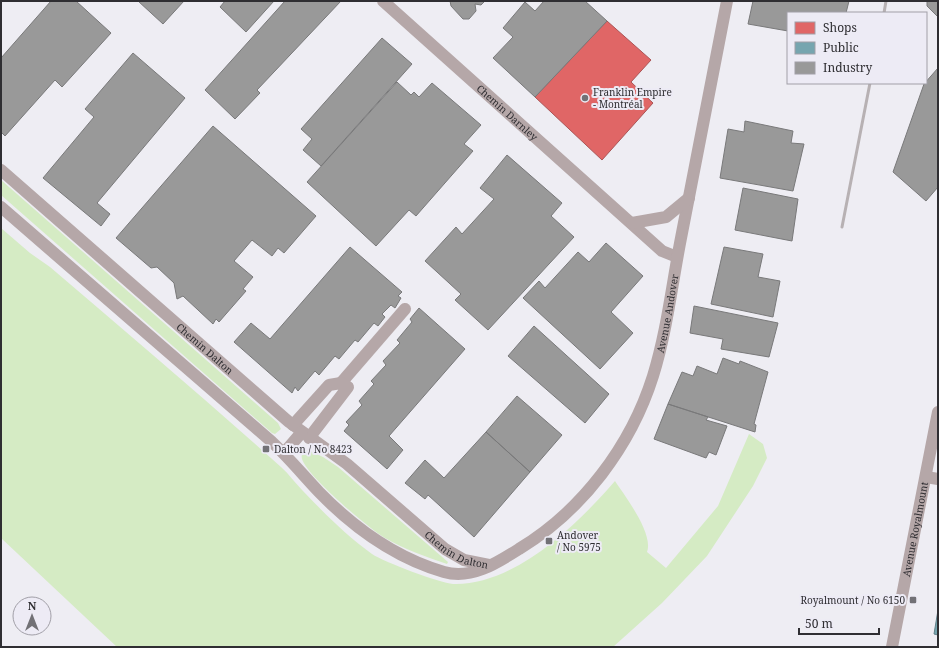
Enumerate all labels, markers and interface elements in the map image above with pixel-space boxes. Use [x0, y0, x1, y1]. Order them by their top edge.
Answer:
legend [787, 12, 927, 84]
text: Shops [823, 19, 857, 36]
text: Public [823, 39, 859, 56]
text: Industry [823, 59, 872, 76]
street label: Chemin Darnley [474, 81, 541, 144]
place label: Franklin Empire - Montréal [593, 85, 672, 111]
marker: Franklin Empire - Montréal [580, 93, 590, 103]
street label: Avenue Andover [653, 273, 681, 354]
street label: Chemin Dalton [173, 320, 237, 378]
place label: Dalton / No 8423 [274, 442, 353, 456]
marker: Dalton / No 8423 [261, 444, 271, 454]
street label: Avenue Royalmount [899, 480, 931, 578]
street label: Chemin Dalton [422, 528, 490, 572]
place label: Andover / No 5975 [557, 528, 601, 554]
marker: Andover / No 5975 [544, 536, 554, 546]
place label: Royalmount / No 6150 [801, 593, 905, 607]
marker: Royalmount / No 6150 [908, 595, 918, 605]
north arrow [12, 596, 52, 636]
text: N [28, 598, 37, 613]
scale bar [799, 610, 879, 636]
text: 50 m [805, 615, 833, 632]

